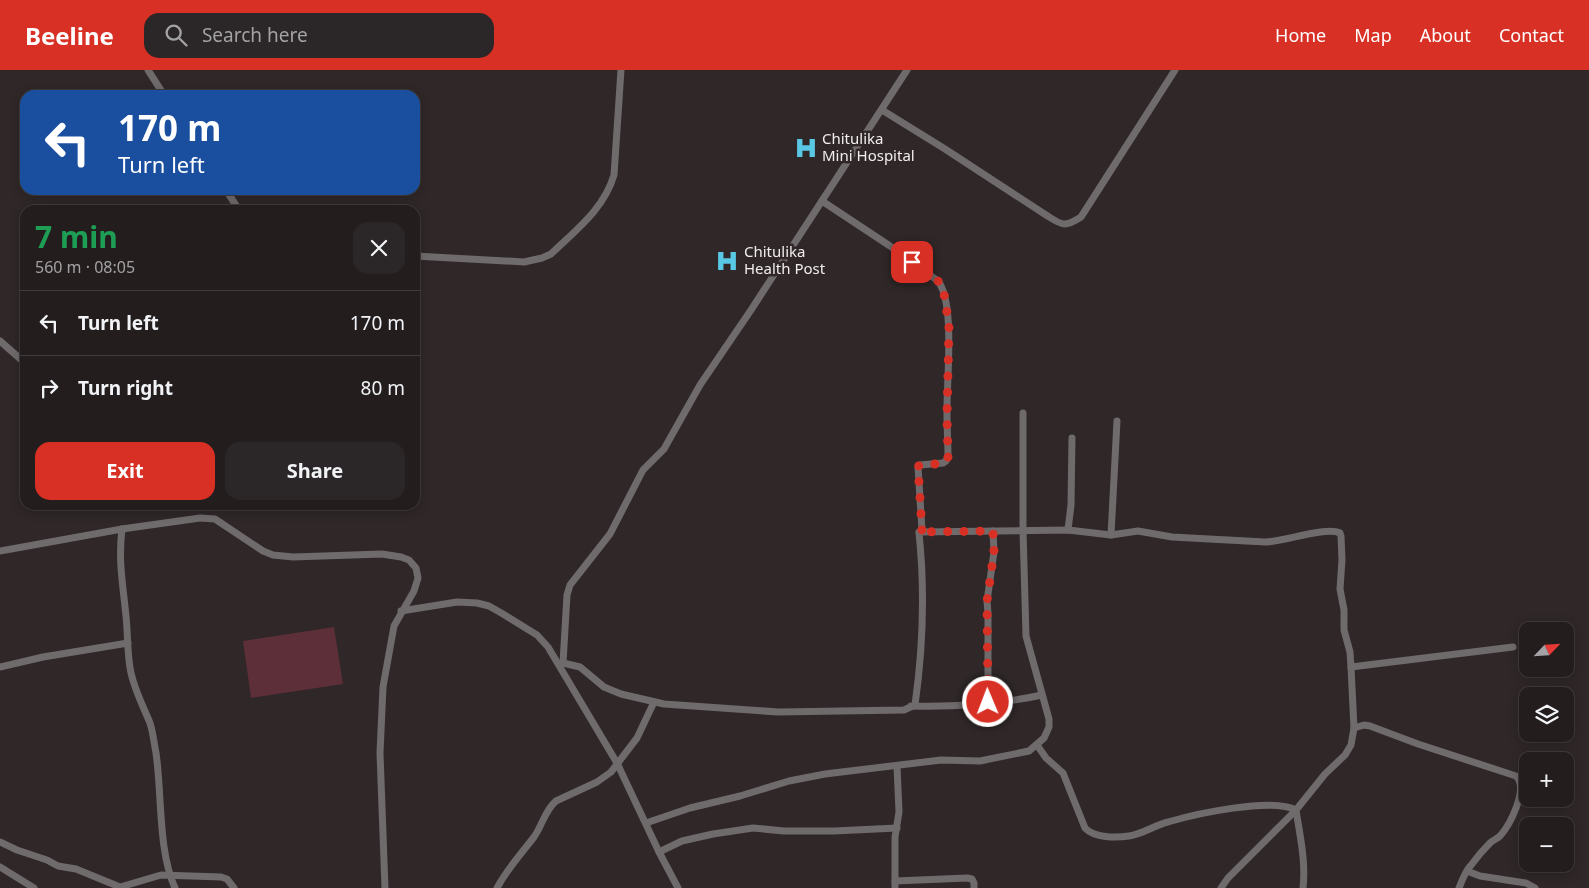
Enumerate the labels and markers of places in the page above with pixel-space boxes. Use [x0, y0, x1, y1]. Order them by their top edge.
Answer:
place label: Chitulika Mini Hospital [822, 128, 915, 165]
hospital icon: Chitulika Mini Hospital [793, 135, 819, 161]
place label: Chitulika Health Post [744, 241, 826, 278]
pin [891, 241, 933, 283]
hospital icon: Chitulika Health Post [714, 248, 740, 274]

